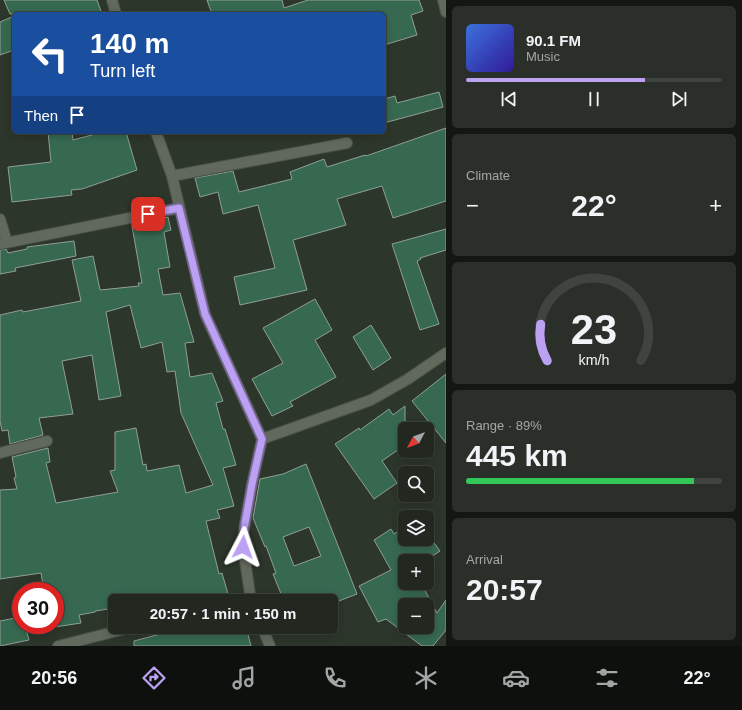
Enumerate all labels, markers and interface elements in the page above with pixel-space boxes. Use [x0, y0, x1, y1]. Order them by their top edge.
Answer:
icon: left [24, 28, 76, 80]
text: 140 m [90, 28, 169, 59]
text: 90.1 FM [526, 32, 581, 49]
text: Music [526, 49, 560, 64]
text: Turn left [90, 61, 155, 81]
icon: previous [498, 88, 520, 110]
icon: pause [583, 88, 605, 110]
icon: next [668, 88, 690, 110]
icon: arrive [66, 104, 88, 126]
text: Then [24, 107, 58, 124]
text: Climate [466, 168, 510, 183]
text: 22° [571, 189, 617, 222]
text: − [466, 193, 479, 218]
text: + [709, 193, 722, 218]
pin [131, 197, 165, 231]
icon: arrive [137, 203, 159, 225]
text: 23 [571, 306, 617, 353]
text: km/h [579, 352, 610, 368]
text: Range · 89% [466, 418, 542, 433]
north arrow [398, 422, 434, 458]
map controls [398, 422, 434, 634]
text: 445 km [466, 439, 568, 472]
button: search [398, 466, 434, 502]
button: layers [398, 510, 434, 546]
position arrow [222, 526, 264, 568]
text: Arrival [466, 552, 503, 567]
button: + [398, 554, 434, 590]
text: 20:57 [466, 573, 543, 606]
speed limit sign: 30 [12, 582, 64, 634]
button: − [398, 598, 434, 634]
text: 20:57 · 1 min · 150 m [150, 605, 296, 622]
icon: directions [140, 664, 168, 692]
icon: music [230, 664, 258, 692]
icon: phone [321, 664, 349, 692]
icon: climate [412, 664, 440, 692]
icon: car [502, 664, 530, 692]
icon: filters [593, 664, 621, 692]
text: 20:56 [31, 668, 77, 688]
text: 22° [683, 668, 711, 688]

